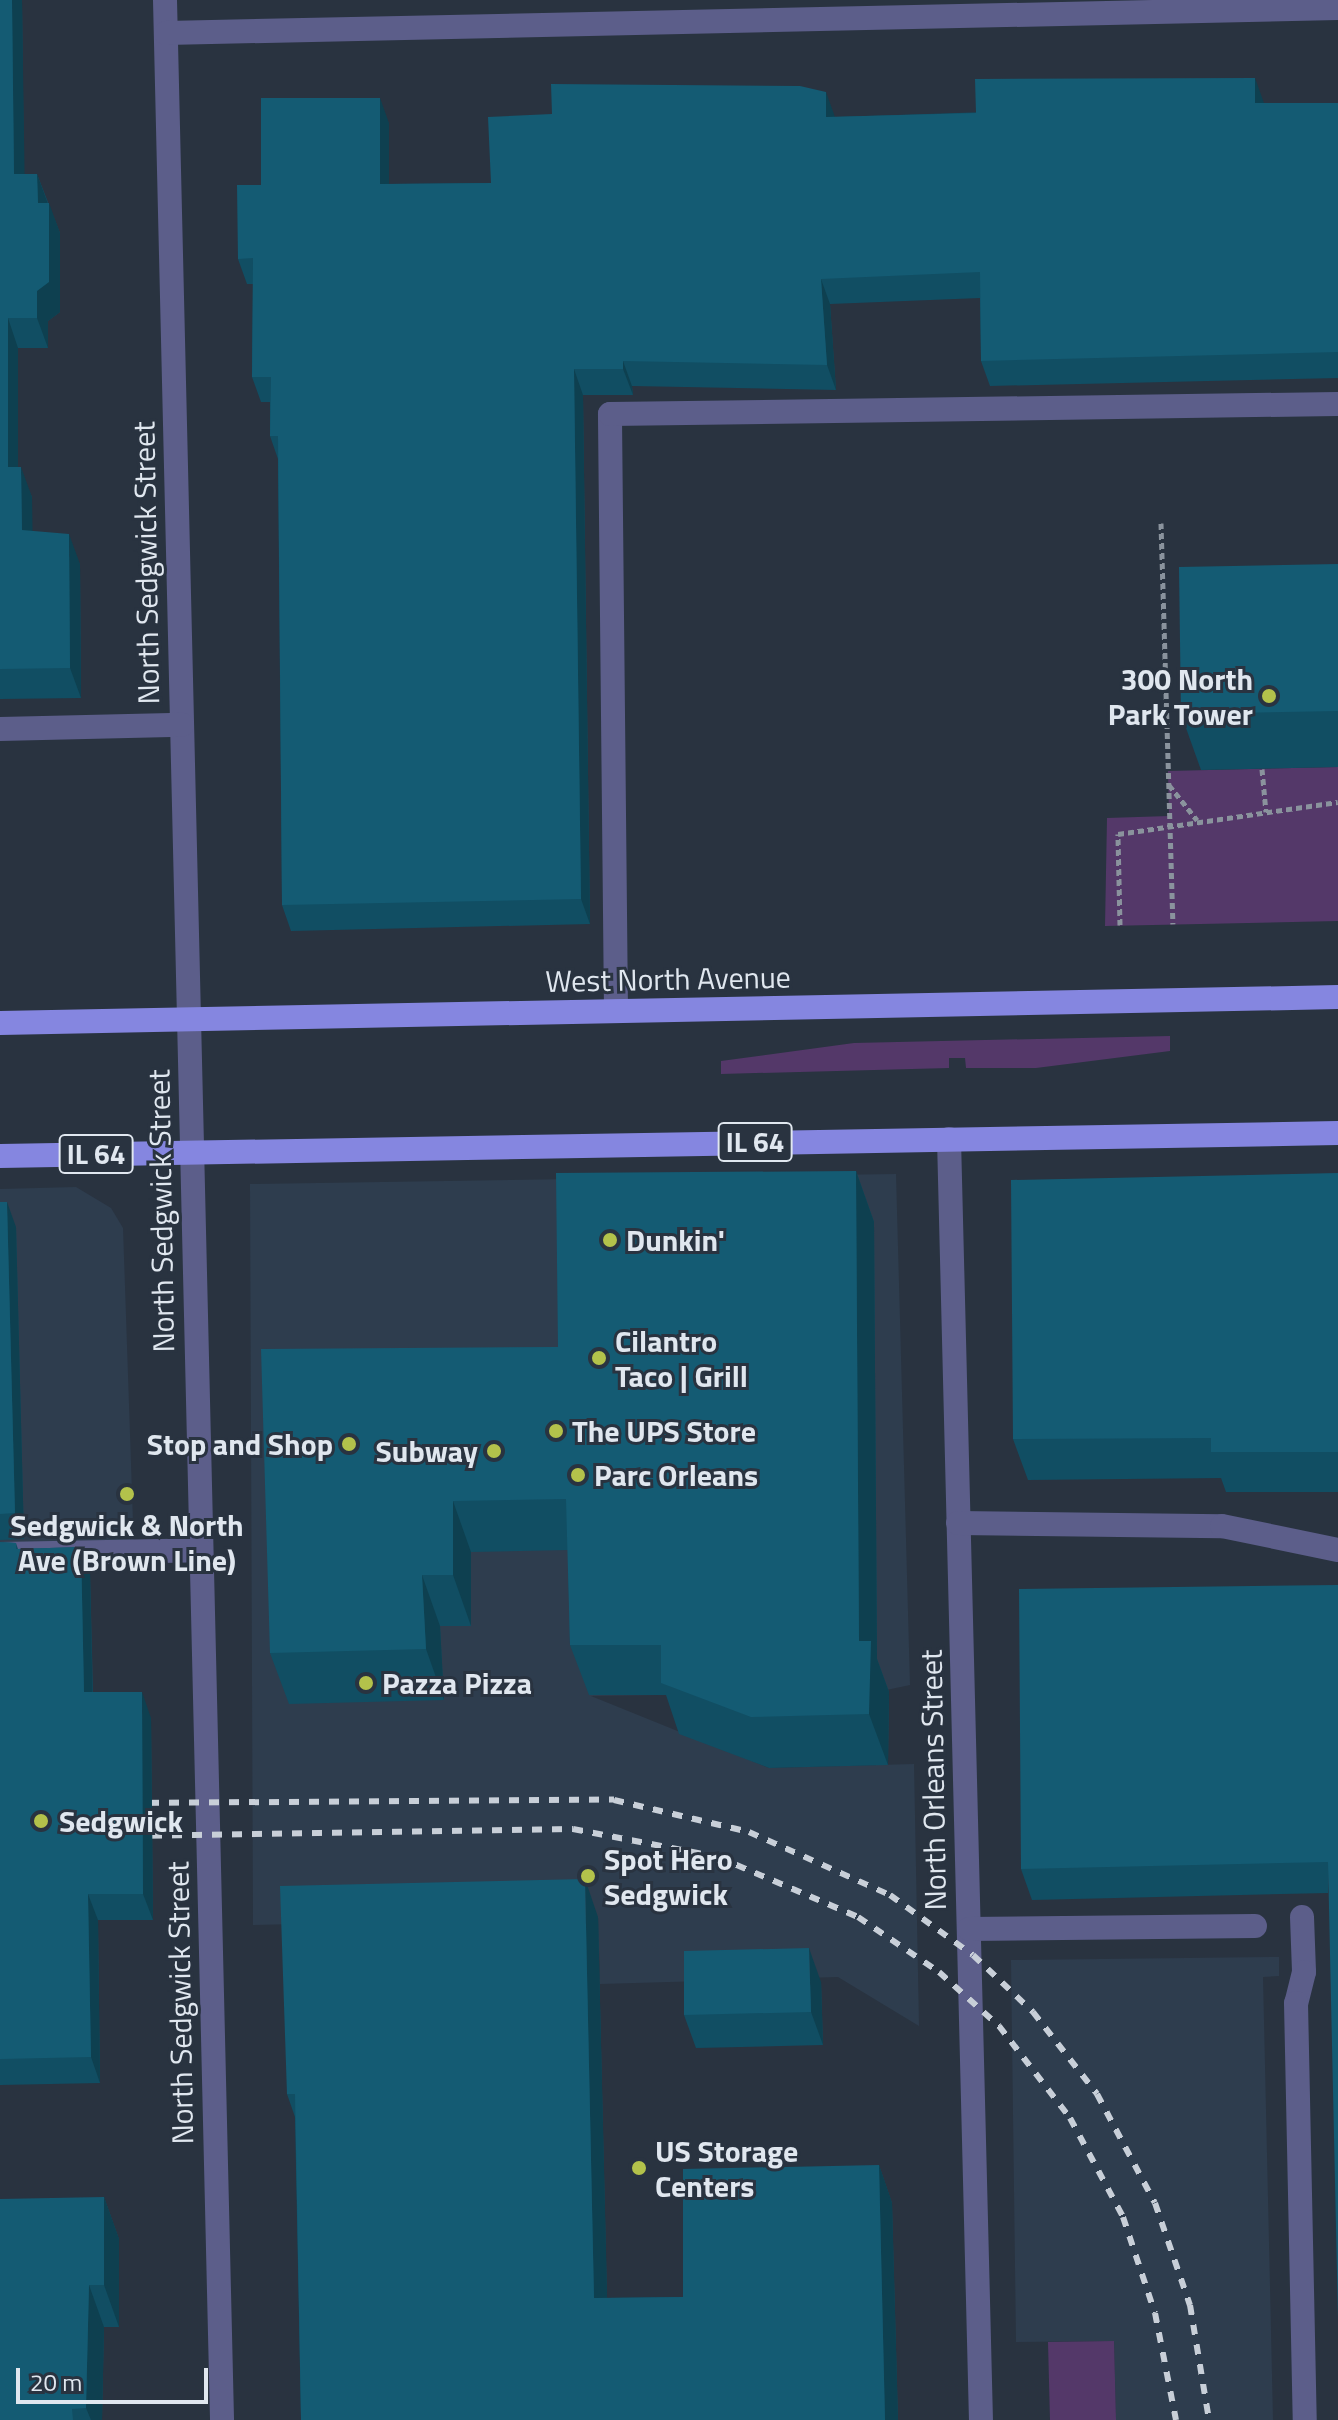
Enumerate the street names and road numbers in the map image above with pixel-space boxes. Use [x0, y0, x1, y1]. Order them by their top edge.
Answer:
street label: North Sedgwick Street [126, 421, 166, 705]
street label: West North Avenue [545, 959, 791, 999]
street label: North Sedgwick Street [141, 1069, 181, 1353]
road number: IL 64 [717, 1118, 793, 1166]
road number: IL 64 [58, 1130, 134, 1178]
street label: North Orleans Street [913, 1649, 953, 1911]
street label: North Sedgwick Street [160, 1861, 200, 2145]

